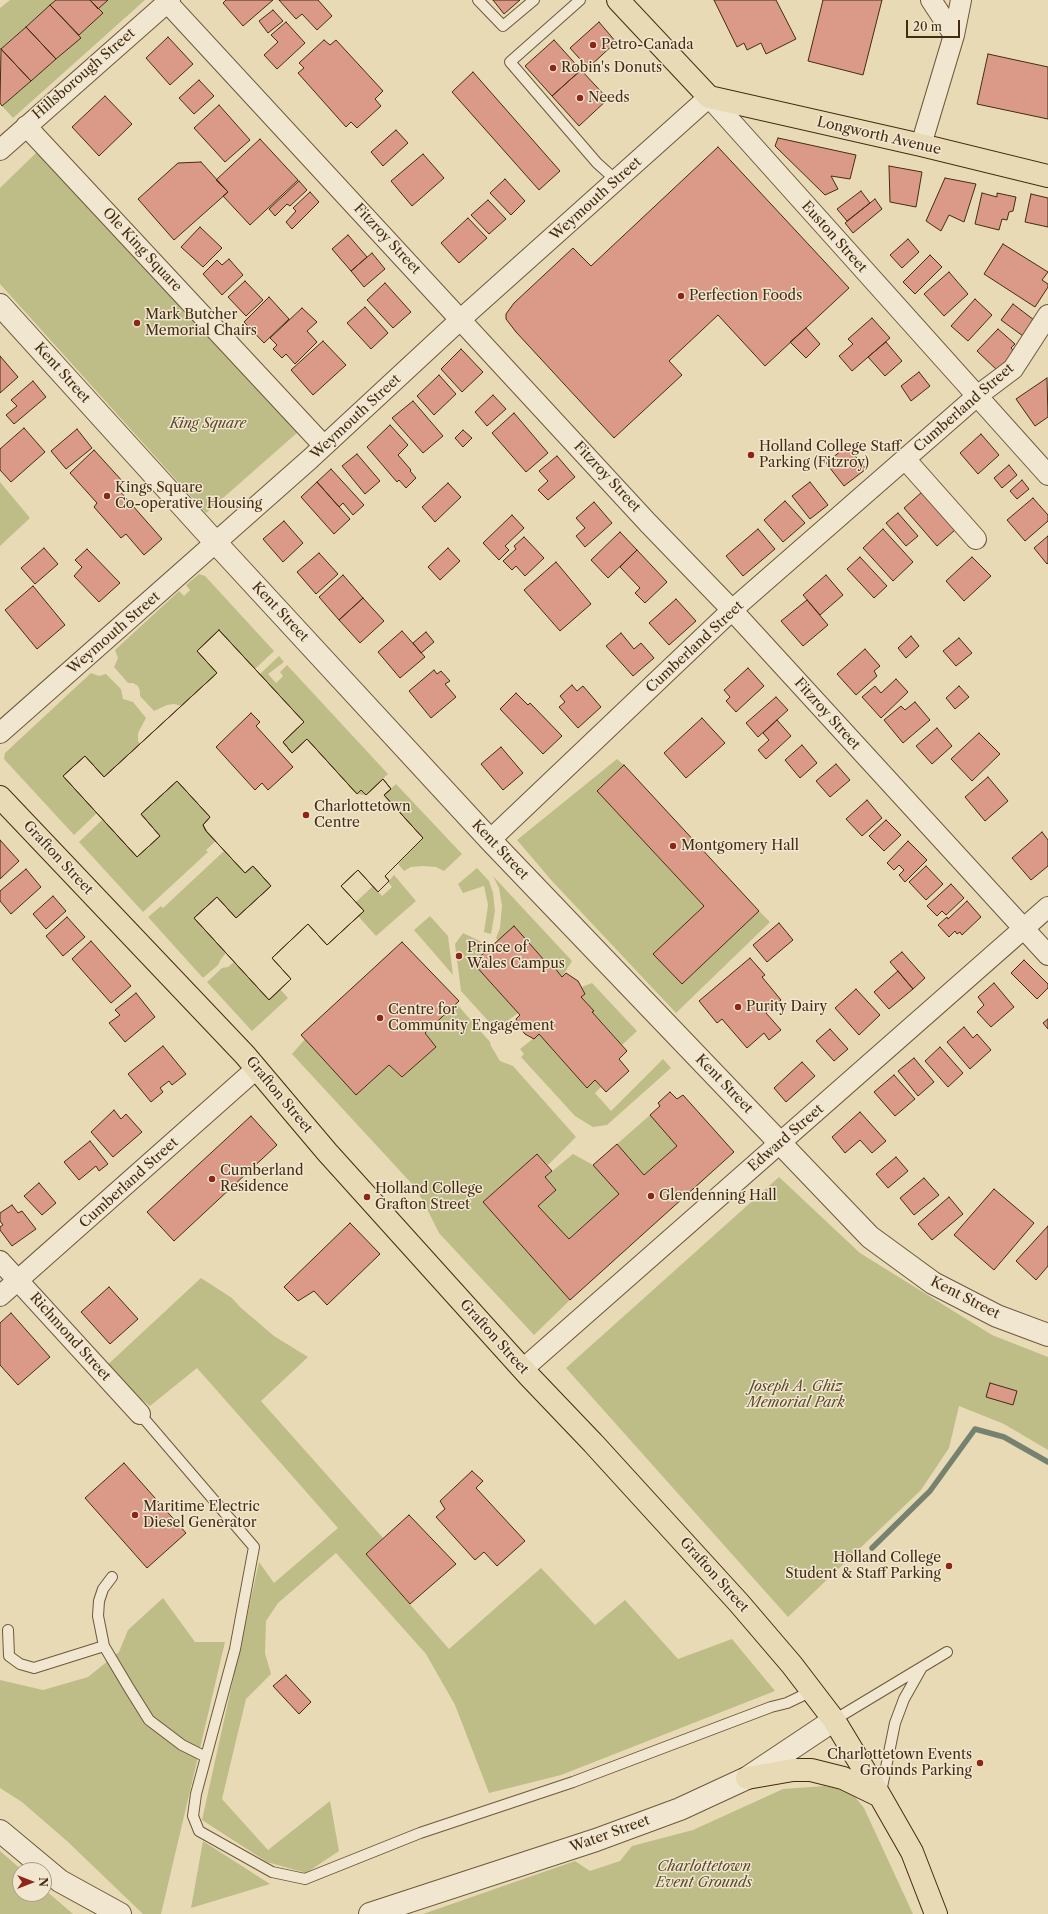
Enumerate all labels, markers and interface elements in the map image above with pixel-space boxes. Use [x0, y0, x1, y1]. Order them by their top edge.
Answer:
scale bar [908, 12, 962, 38]
text: 20 m [913, 19, 942, 34]
street label: Hillsborough Street [29, 25, 139, 123]
place label: Petro-Canada [601, 37, 694, 53]
marker: Petro-Canada [588, 40, 598, 50]
place label: Robin's Donuts [561, 60, 662, 76]
marker: Robin's Donuts [548, 63, 558, 73]
place label: Needs [588, 90, 630, 106]
marker: Needs [575, 93, 585, 103]
street label: Longworth Avenue [815, 114, 943, 158]
street label: Weymouth Street [547, 154, 645, 244]
street label: Euston Street [798, 198, 870, 276]
street label: Fitzroy Street [350, 200, 424, 278]
street label: Ole King Square [99, 205, 185, 295]
place label: Perfection Foods [689, 288, 802, 304]
marker: Perfection Foods [676, 291, 686, 301]
place label: Mark Butcher Memorial Chairs [145, 307, 257, 340]
marker: Mark Butcher Memorial Chairs [132, 318, 142, 328]
street label: Kent Street [31, 339, 93, 407]
street label: Cumberland Street [911, 360, 1017, 456]
street label: Weymouth Street [308, 371, 404, 463]
park label: King Square [170, 416, 246, 432]
street label: Fitzroy Street [570, 438, 644, 516]
place label: Holland College Staff Parking (Fitzroy) [759, 439, 901, 472]
marker: Holland College Staff Parking (Fitzroy) [746, 450, 756, 460]
place label: Kings Square Co-operative Housing [115, 480, 262, 512]
marker: Kings Square Co-operative Housing [102, 491, 112, 501]
street label: Kent Street [248, 579, 312, 645]
street label: Weymouth Street [64, 588, 164, 678]
street label: Cumberland Street [643, 598, 747, 696]
street label: Fitzroy Street [790, 675, 864, 753]
place label: Charlottetown Centre [314, 799, 411, 832]
marker: Charlottetown Centre [301, 810, 311, 820]
street label: Kent Street [468, 817, 532, 883]
street label: Grafton Street [19, 818, 97, 898]
place label: Montgomery Hall [681, 838, 799, 854]
marker: Montgomery Hall [668, 841, 678, 851]
place label: Prince of Wales Campus [467, 940, 565, 972]
marker: Prince of Wales Campus [454, 951, 464, 961]
place label: Purity Dairy [746, 999, 827, 1015]
place label: Centre for Community Engagement [388, 1002, 554, 1034]
marker: Purity Dairy [733, 1002, 743, 1012]
marker: Centre for Community Engagement [375, 1013, 385, 1023]
street label: Kent Street [692, 1051, 756, 1117]
street label: Grafton Street [242, 1053, 316, 1137]
street label: Edward Street [745, 1101, 827, 1175]
street label: Cumberland Street [76, 1134, 182, 1232]
place label: Cumberland Residence [220, 1163, 303, 1196]
marker: Cumberland Residence [207, 1174, 217, 1184]
place label: Holland College Grafton Street [375, 1181, 483, 1214]
place label: Glendenning Hall [659, 1188, 777, 1204]
marker: Glendenning Hall [646, 1191, 656, 1201]
marker: Holland College Grafton Street [362, 1192, 372, 1202]
street label: Kent Street [928, 1273, 1002, 1323]
street label: Richmond Street [26, 1289, 114, 1385]
street label: Grafton Street [456, 1296, 532, 1378]
park label: Joseph A. Ghiz Memorial Park [747, 1379, 845, 1412]
place label: Maritime Electric Diesel Generator [143, 1499, 260, 1532]
marker: Maritime Electric Diesel Generator [130, 1510, 140, 1520]
street label: Grafton Street [676, 1534, 752, 1616]
place label: Holland College Student & Staff Parking [785, 1550, 941, 1582]
marker: Holland College Student & Staff Parking [944, 1561, 954, 1571]
place label: Charlottetown Events Grounds Parking [827, 1747, 972, 1780]
marker: Charlottetown Events Grounds Parking [975, 1758, 985, 1768]
street label: Water Street [568, 1812, 652, 1856]
park label: Charlottetown Event Grounds [656, 1859, 752, 1892]
north arrow [12, 1862, 52, 1902]
text: N [36, 1877, 50, 1887]

